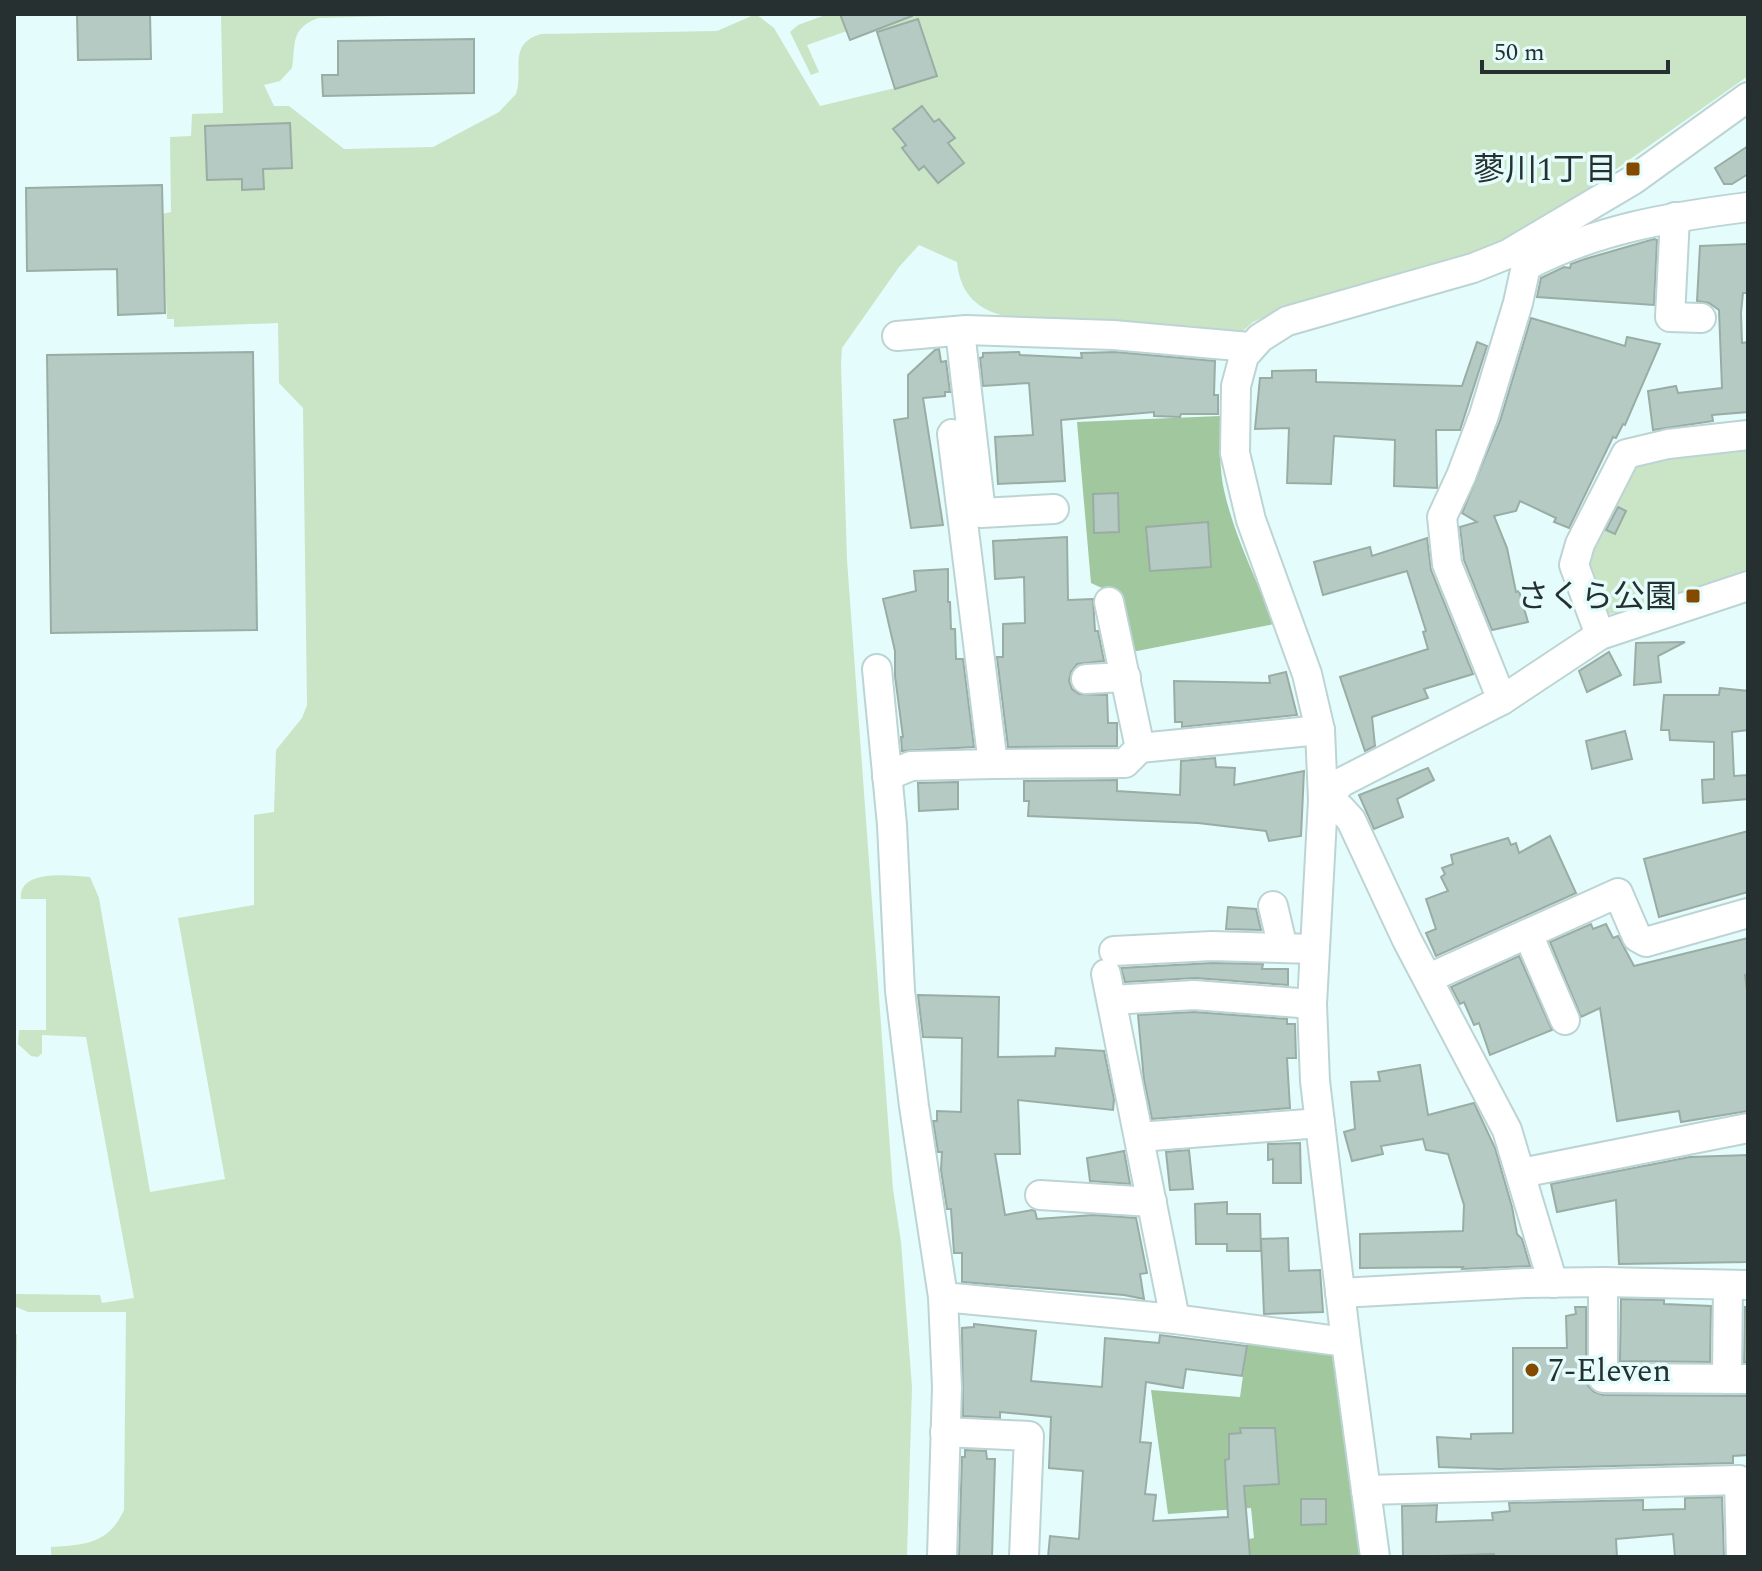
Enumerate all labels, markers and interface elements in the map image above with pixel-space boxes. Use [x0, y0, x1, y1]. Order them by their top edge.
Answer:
scale bar [1482, 24, 1668, 74]
text: 50 m [1494, 35, 1545, 71]
place label: 蓼川1丁目 [1473, 146, 1617, 195]
marker: 蓼川1丁目 [1624, 160, 1642, 178]
place label: さくら公園 [1517, 573, 1677, 622]
marker: さくら公園 [1684, 587, 1702, 605]
place label: 7-Eleven [1548, 1347, 1671, 1396]
marker: 7-Eleven [1523, 1361, 1541, 1379]

